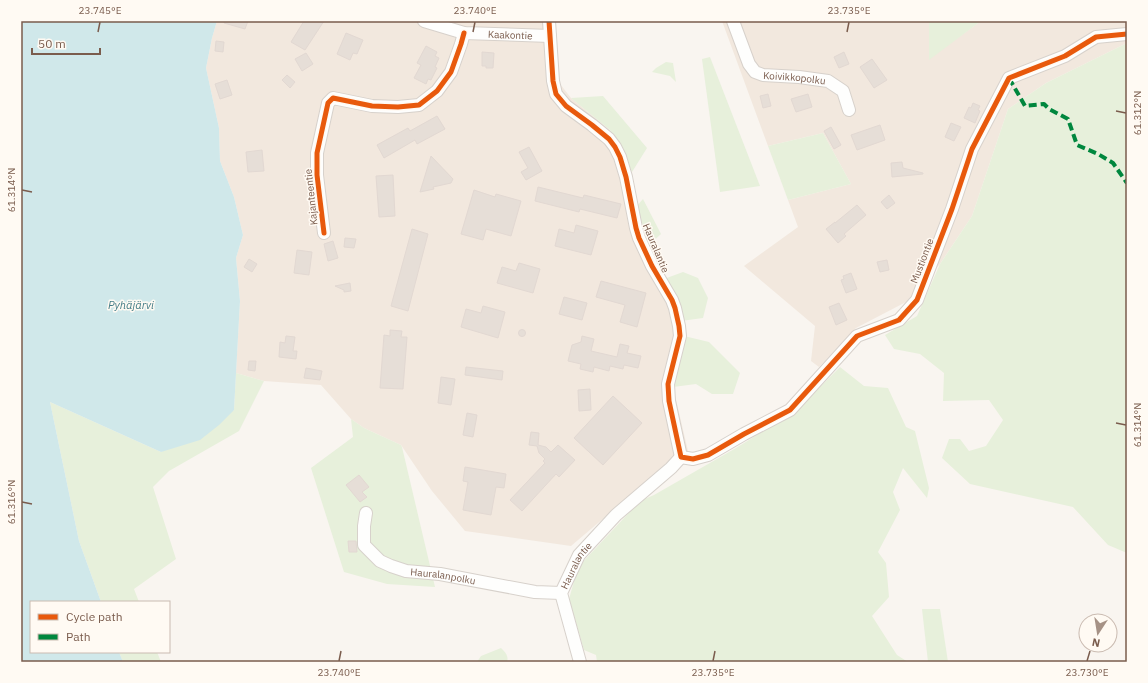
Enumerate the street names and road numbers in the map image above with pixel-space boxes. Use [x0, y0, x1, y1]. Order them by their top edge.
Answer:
street label: Kaakontie [488, 27, 533, 42]
street label: Koivikkopolku [763, 69, 826, 87]
street label: Kajanteentie [302, 168, 320, 226]
street label: Hauralantie [640, 221, 672, 275]
street label: Mustiontie [907, 236, 937, 285]
street label: Hauralantie [557, 539, 595, 591]
street label: Hauralanpolku [410, 565, 477, 587]

